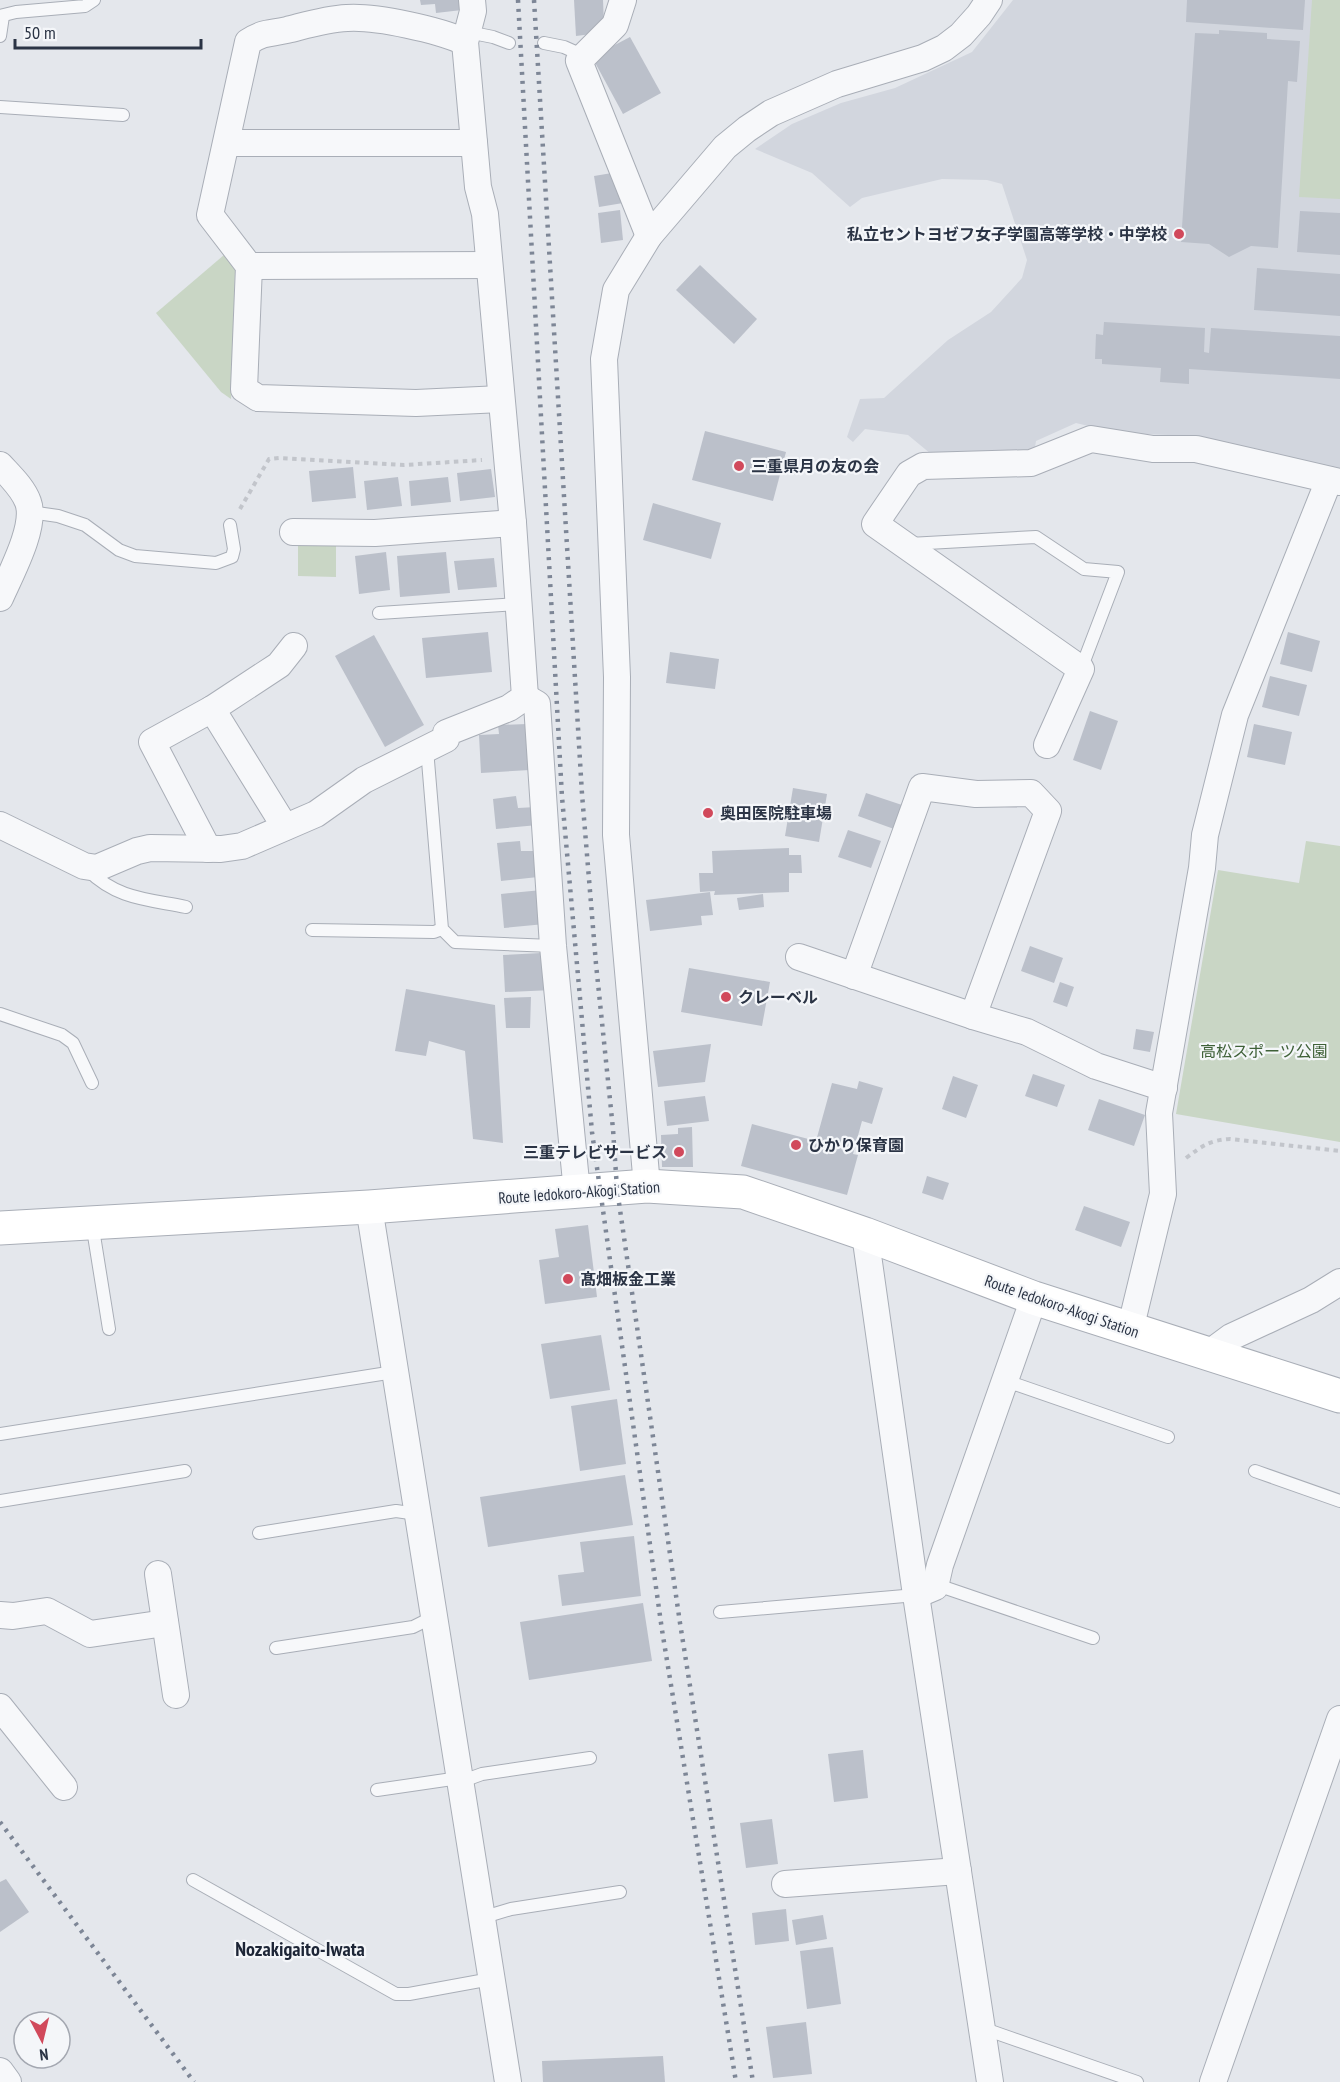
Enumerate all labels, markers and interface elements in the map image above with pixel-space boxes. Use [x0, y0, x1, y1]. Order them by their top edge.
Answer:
scale bar [15, 12, 201, 50]
text: 50 m [24, 21, 56, 44]
place label: 私立セントヨゼフ女子学園高等学校・中学校 [847, 224, 1167, 244]
marker: 私立セントヨゼフ女子学園高等学校・中学校 [1172, 227, 1186, 241]
place label: 三重県月の友の会 [751, 456, 879, 476]
marker: 三重県月の友の会 [732, 459, 746, 473]
place label: 奥田医院駐車場 [720, 803, 832, 823]
marker: 奥田医院駐車場 [701, 806, 715, 820]
place label: クレーベル [738, 987, 818, 1007]
marker: クレーベル [719, 990, 733, 1004]
park label: 高松スポーツ公園 [1200, 1041, 1328, 1061]
place label: ひかり保育園 [808, 1135, 904, 1155]
marker: ひかり保育園 [789, 1138, 803, 1152]
place label: 三重テレビサービス [523, 1142, 667, 1162]
marker: 三重テレビサービス [672, 1145, 686, 1159]
street label: Route Iedokoro-Akogi Station [498, 1176, 660, 1208]
place label: 髙畑板金工業 [580, 1269, 676, 1289]
street label: Route Iedokoro-Akogi Station [982, 1270, 1142, 1342]
marker: 髙畑板金工業 [561, 1272, 575, 1286]
district label: Nozakigaito-Iwata [235, 1936, 365, 1962]
north arrow [12, 2010, 72, 2070]
text: N [38, 2044, 49, 2065]

